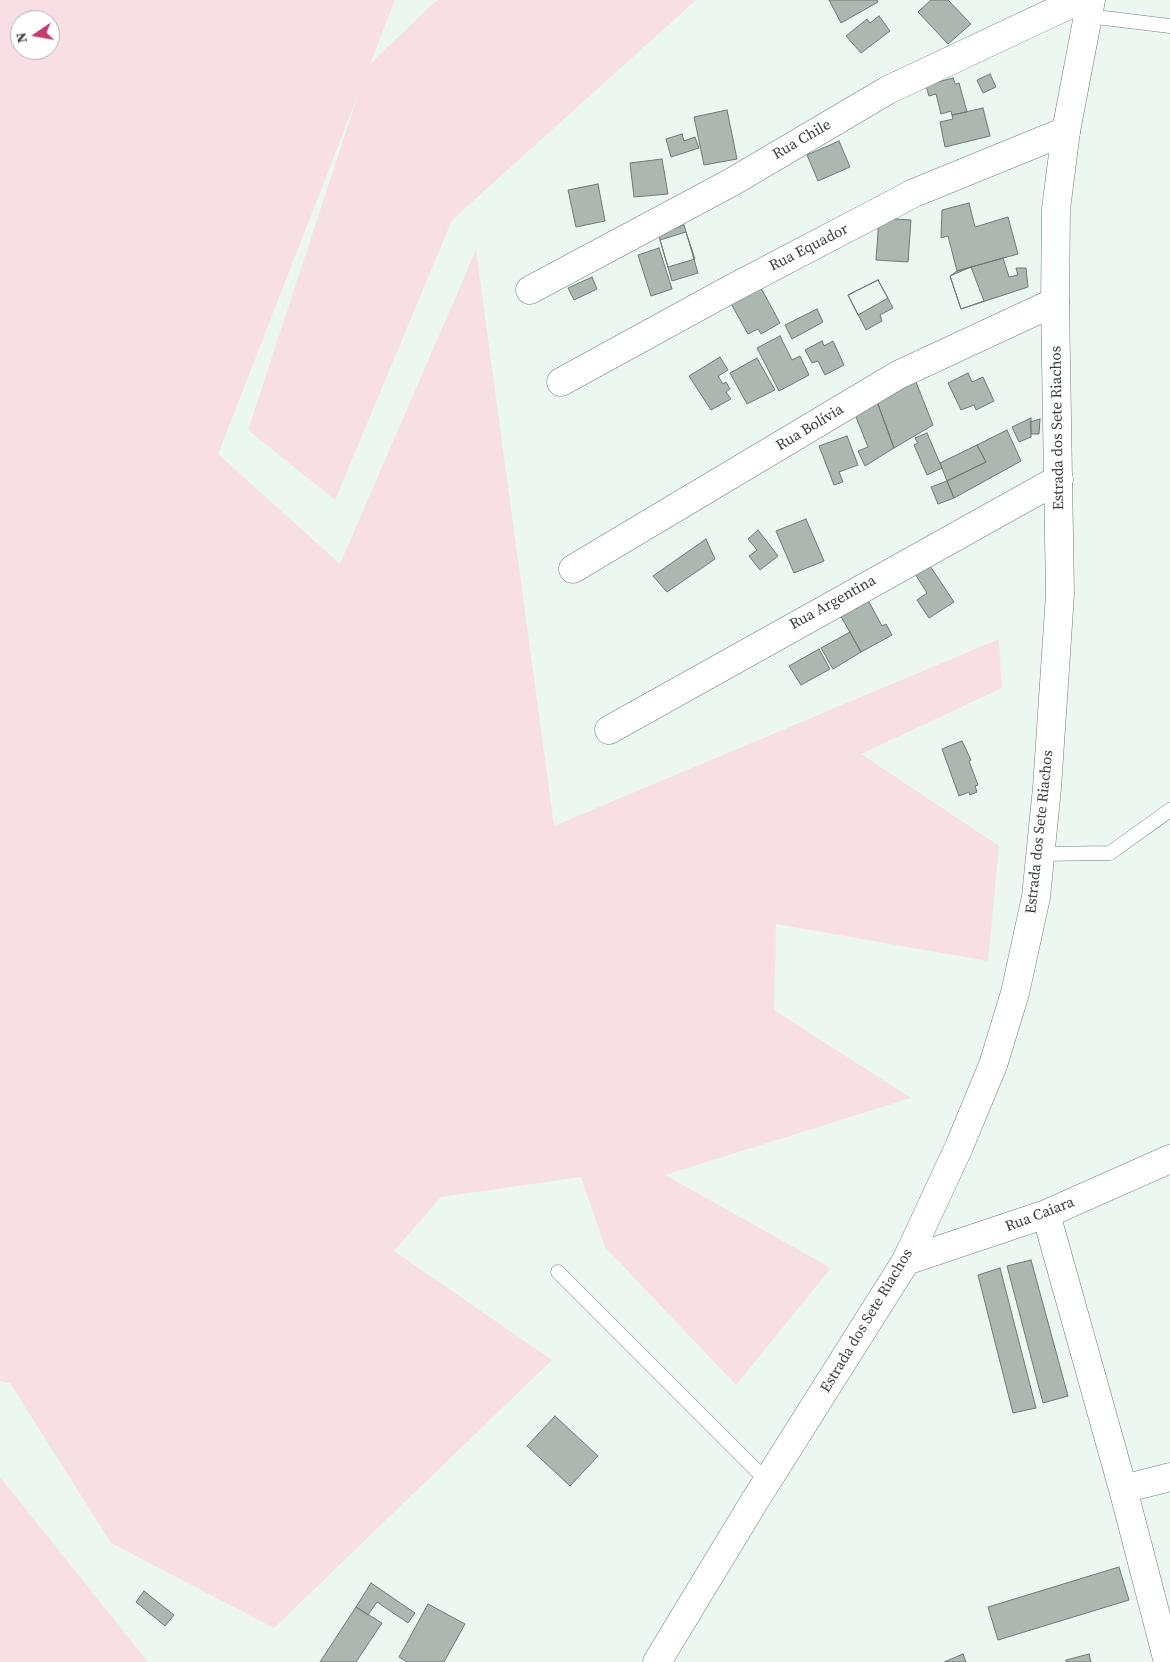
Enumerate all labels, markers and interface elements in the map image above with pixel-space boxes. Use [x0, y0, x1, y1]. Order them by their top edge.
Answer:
north arrow [10, 10, 60, 60]
text: N [10, 31, 32, 45]
street label: Rua Chile [770, 116, 834, 164]
street label: Rua Equador [766, 220, 852, 276]
street label: Estrada dos Sete Riachos [1048, 346, 1068, 510]
street label: Rua Bolívia [773, 401, 847, 455]
street label: Rua Argentina [787, 572, 879, 634]
street label: Estrada dos Sete Riachos [1022, 749, 1058, 915]
street label: Rua Caiara [1003, 1194, 1077, 1236]
street label: Estrada dos Sete Riachos [817, 1246, 917, 1396]

